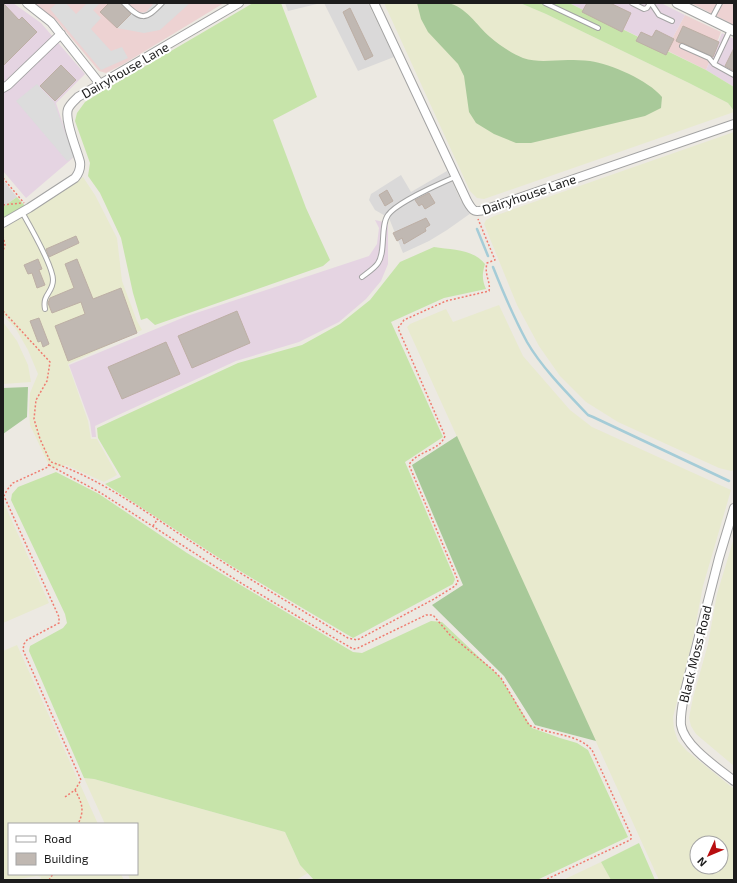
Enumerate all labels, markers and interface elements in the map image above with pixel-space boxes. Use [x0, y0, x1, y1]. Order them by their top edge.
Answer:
street label: Dairyhouse Lane [78, 38, 172, 101]
street label: Dairyhouse Lane [480, 170, 578, 218]
street label: Black Moss Road [675, 604, 715, 704]
legend [8, 823, 138, 875]
text: Road [44, 831, 72, 845]
north arrow [689, 835, 729, 875]
text: Building [44, 851, 89, 865]
text: N [694, 855, 709, 870]

